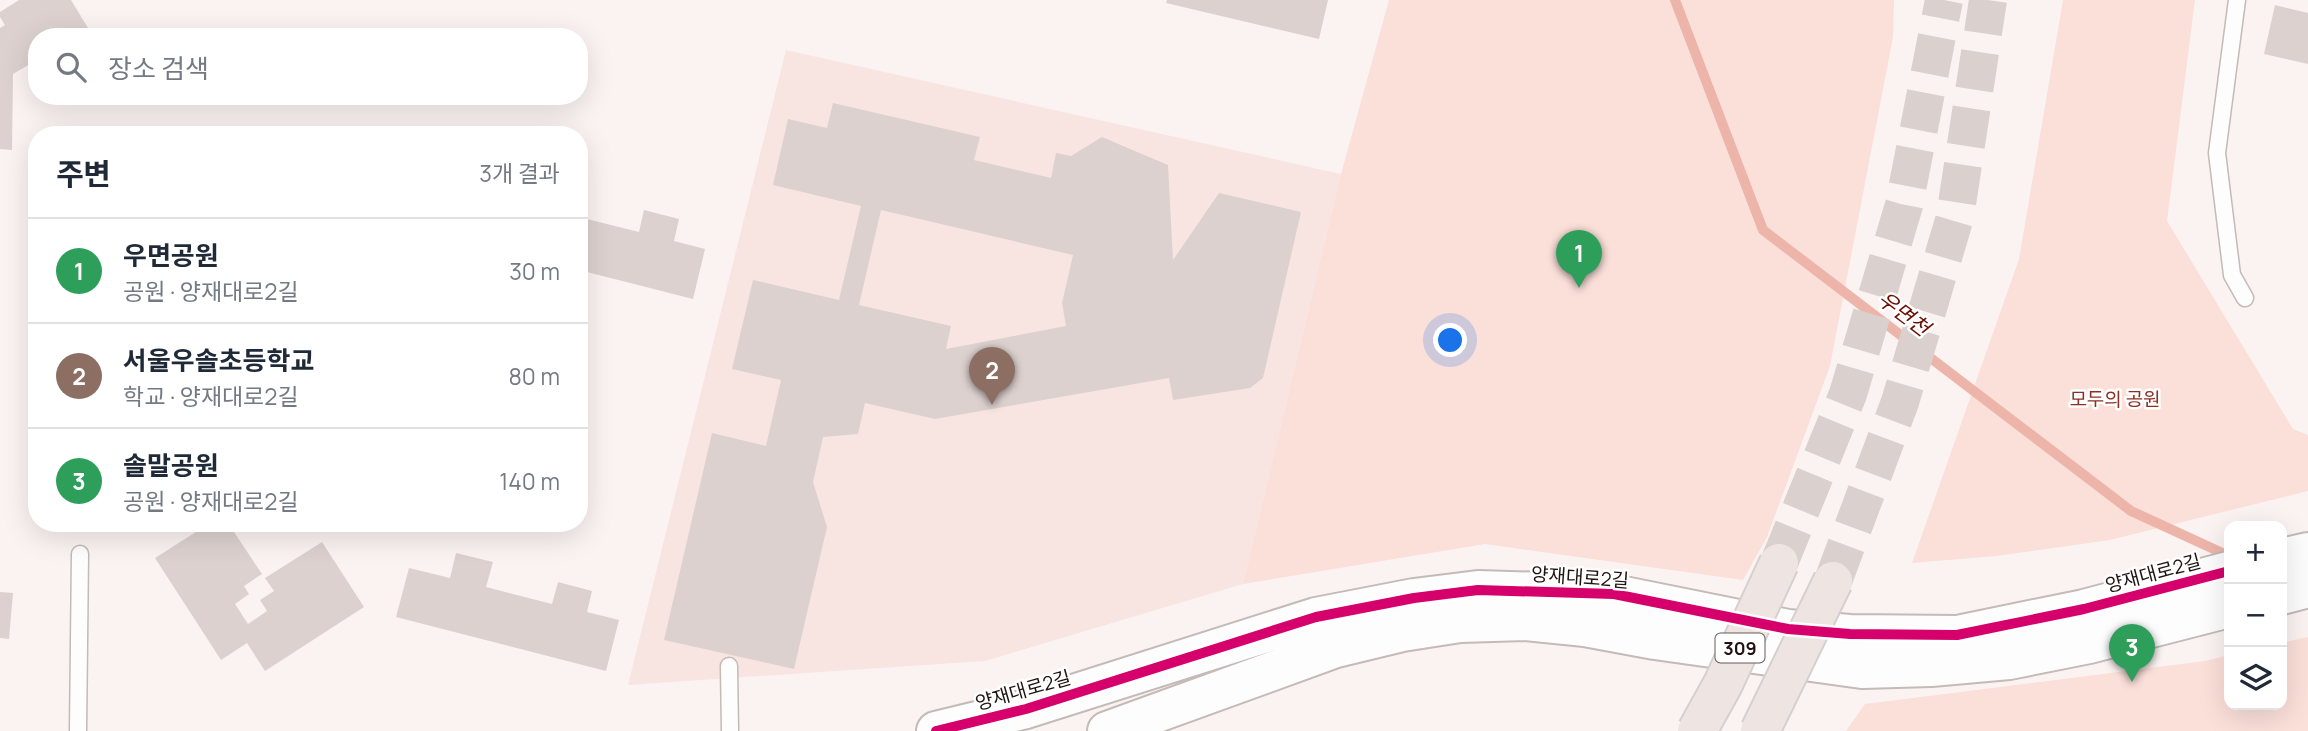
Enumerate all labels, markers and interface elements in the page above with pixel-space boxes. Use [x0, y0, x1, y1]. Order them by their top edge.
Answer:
search box [28, 28, 588, 105]
icon: search [52, 48, 90, 86]
text: 장소 검색 [108, 50, 209, 86]
text: 주변 [56, 153, 111, 194]
text: 3개 결과 [479, 157, 560, 189]
pin: 1 [1556, 230, 1602, 288]
text: 우면공원 [123, 237, 219, 273]
text: 1 [74, 255, 84, 287]
text: 30 m [509, 255, 560, 287]
text: 공원 · 양재대로2길 [123, 275, 299, 307]
water label: 우면천 [1872, 284, 1938, 343]
your location [1433, 323, 1467, 357]
text: 서울우솔초등학교 [123, 342, 314, 378]
pin: 2 [969, 347, 1015, 405]
text: 2 [72, 360, 86, 392]
text: 80 m [509, 360, 560, 392]
text: 학교 · 양재대로2길 [123, 380, 299, 412]
park label: 모두의 공원 [2069, 386, 2161, 412]
text: 솔말공원 [123, 447, 219, 483]
text: 3 [72, 465, 86, 497]
text: 140 m [499, 465, 560, 497]
text: 공원 · 양재대로2길 [123, 485, 299, 517]
map controls [2224, 521, 2287, 710]
button: + [2224, 521, 2287, 584]
street label: 양재대로2길 [2102, 548, 2204, 598]
street label: 양재대로2길 [1530, 561, 1630, 593]
button: − [2224, 584, 2287, 647]
pin: 3 [2109, 624, 2155, 682]
road number: 309 [1716, 634, 1764, 662]
button: layers [2224, 647, 2287, 710]
street label: 양재대로2길 [972, 664, 1074, 716]

